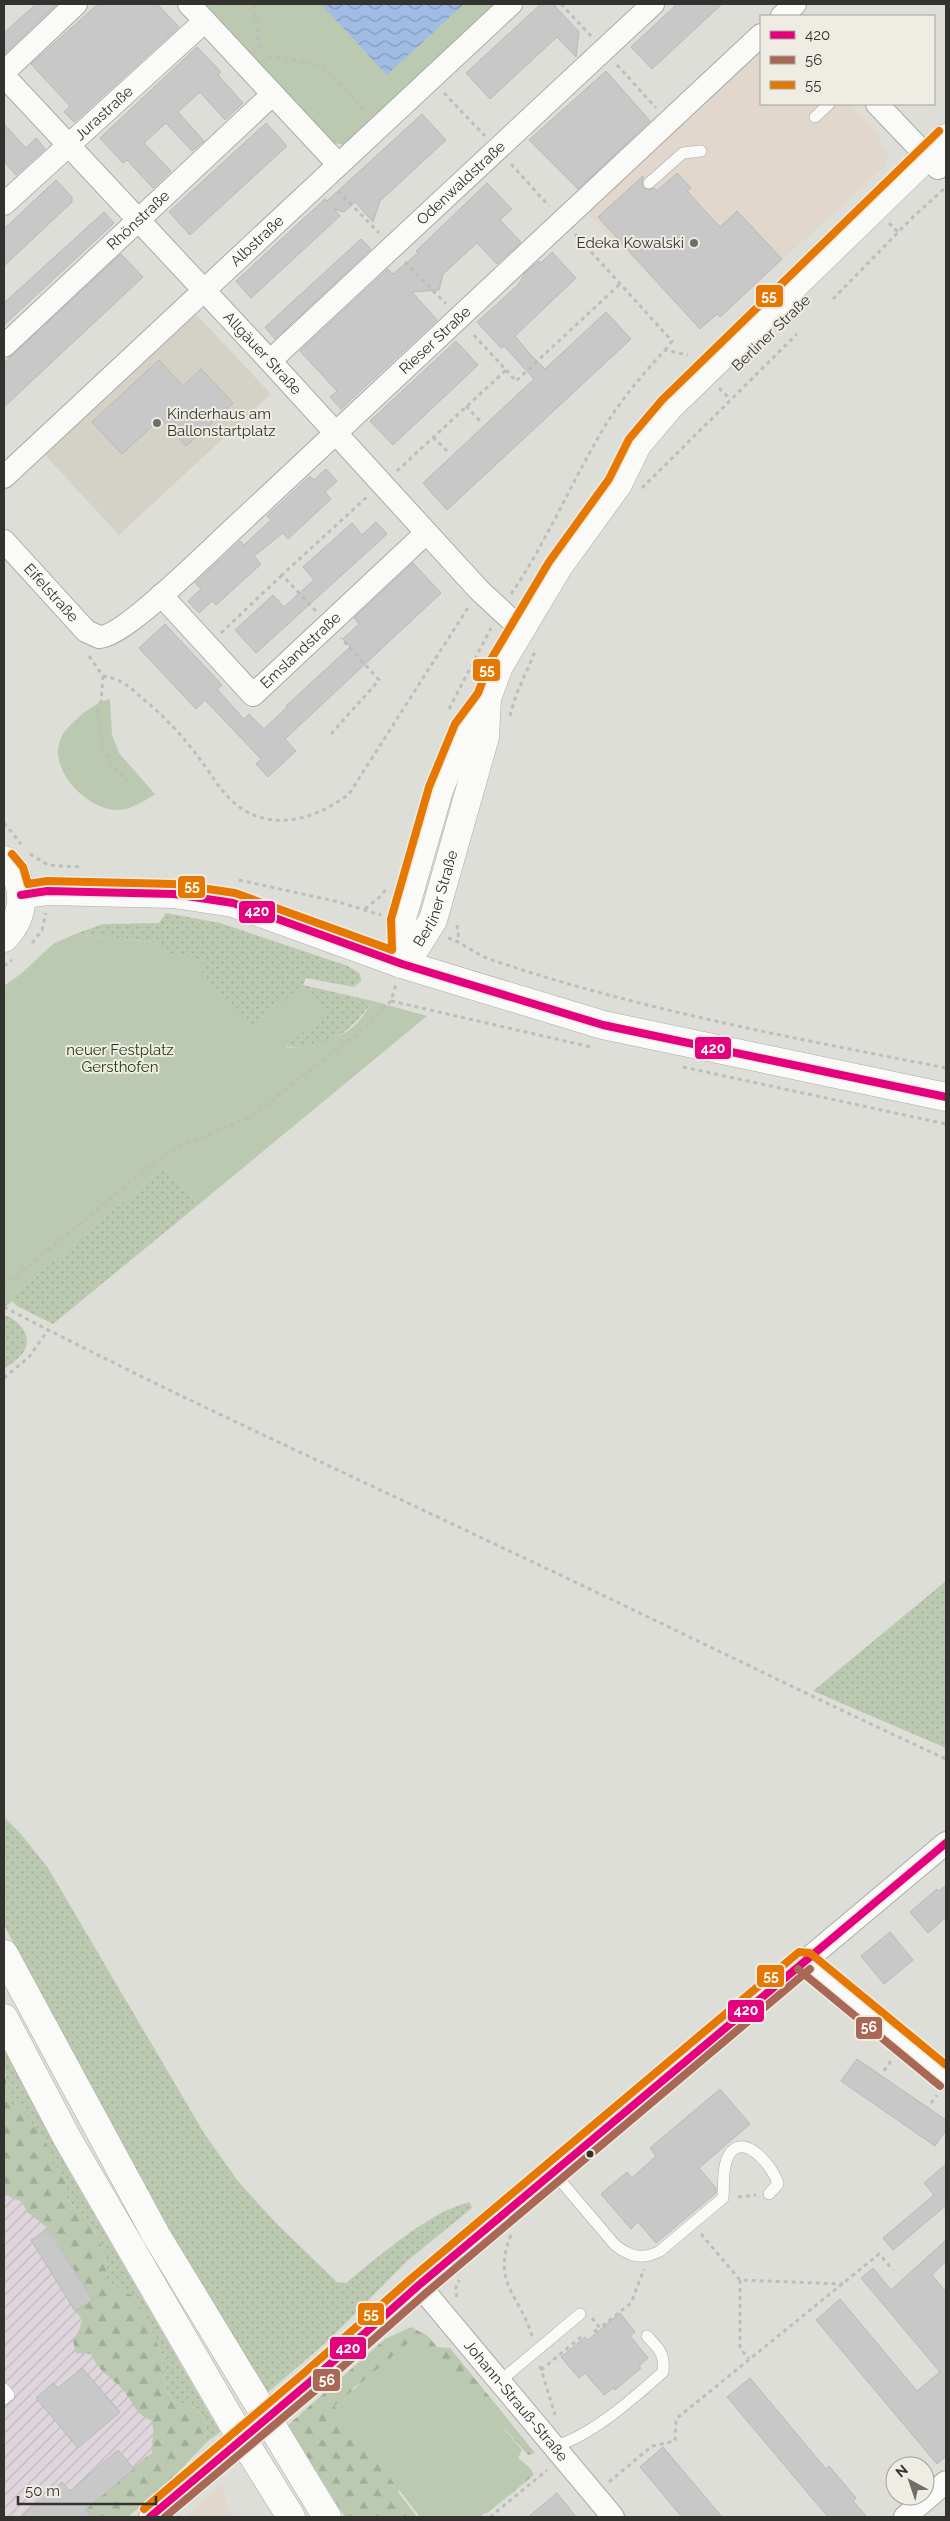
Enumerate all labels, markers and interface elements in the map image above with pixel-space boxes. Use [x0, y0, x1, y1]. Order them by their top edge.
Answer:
legend [760, 15, 935, 105]
text: 420 [805, 26, 830, 44]
text: 56 [805, 51, 822, 69]
text: 55 [805, 76, 821, 94]
street label: Jurastraße [71, 82, 137, 144]
street label: Odenwaldstraße [413, 137, 509, 229]
street label: Rhönstraße [103, 187, 173, 254]
street label: Albstraße [227, 212, 288, 270]
place label: Edeka Kowalski [576, 234, 684, 252]
marker: Edeka Kowalski [688, 237, 700, 249]
line badge: 55 [755, 284, 784, 308]
text: 55 [761, 288, 777, 304]
street label: Berliner Straße [728, 291, 814, 375]
street label: Rieser Straße [396, 302, 474, 378]
street label: Allgäuer Straße [220, 308, 305, 399]
place label: Kinderhaus am Ballonstartplatz [167, 405, 276, 440]
marker: Kinderhaus am Ballonstartplatz [151, 417, 163, 429]
street label: Eifelstraße [20, 560, 82, 626]
street label: Emslandstraße [257, 609, 345, 692]
line badge: 55 [472, 658, 501, 682]
text: 55 [479, 662, 495, 678]
street label: Berliner Straße [409, 848, 461, 950]
line badge: 55 [177, 875, 206, 899]
text: 55 [184, 878, 200, 894]
line badge: 420 [238, 900, 276, 924]
text: 420 [245, 903, 269, 919]
line badge: 420 [694, 1036, 732, 1060]
text: 420 [701, 1040, 725, 1056]
park label: neuer Festplatz Gersthofen [66, 1041, 174, 1076]
line badge: 55 [756, 1964, 785, 1988]
text: 55 [763, 1968, 779, 1984]
line badge: 420 [727, 1999, 765, 2023]
text: 420 [734, 2002, 758, 2018]
line badge: 56 [855, 2016, 883, 2040]
text: 56 [861, 2019, 877, 2035]
unlabelled marker [585, 2149, 595, 2159]
line badge: 55 [357, 2302, 385, 2326]
text: 55 [363, 2306, 379, 2322]
line badge: 420 [329, 2336, 367, 2360]
street label: Johann-Strauß-Straße [460, 2337, 572, 2465]
text: 420 [336, 2340, 360, 2356]
line badge: 56 [312, 2368, 341, 2392]
text: 56 [319, 2372, 335, 2388]
north arrow [885, 2456, 935, 2506]
text: N [892, 2461, 911, 2481]
scale bar [18, 2474, 155, 2506]
text: 50 m [25, 2482, 60, 2500]

